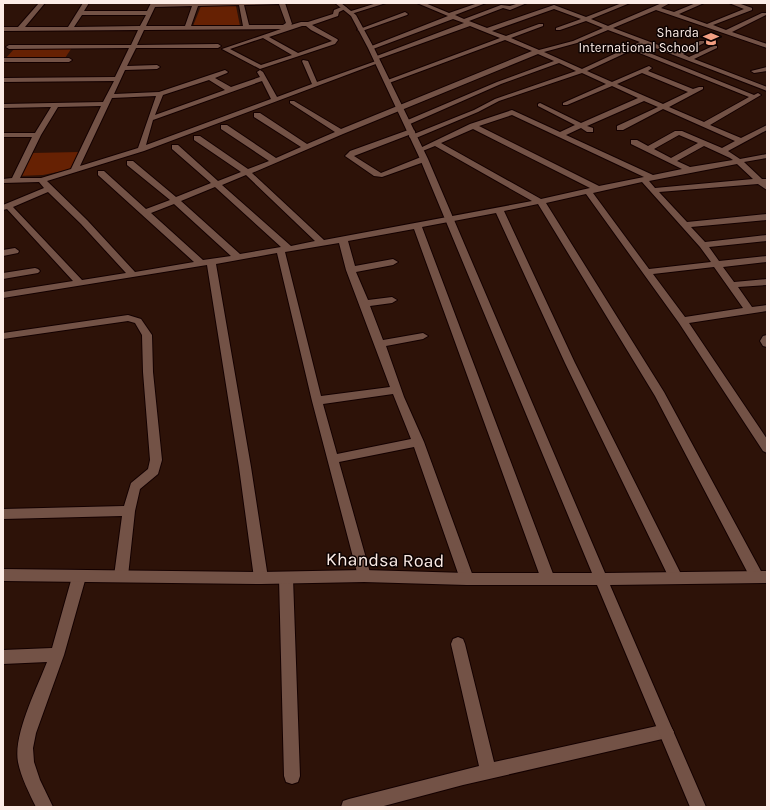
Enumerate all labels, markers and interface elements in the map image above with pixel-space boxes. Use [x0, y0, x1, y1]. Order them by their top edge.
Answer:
place label: Sharda International School [578, 25, 699, 55]
school or university icon: Sharda International School [702, 30, 720, 48]
street label: Khandsa Road [326, 548, 444, 572]

